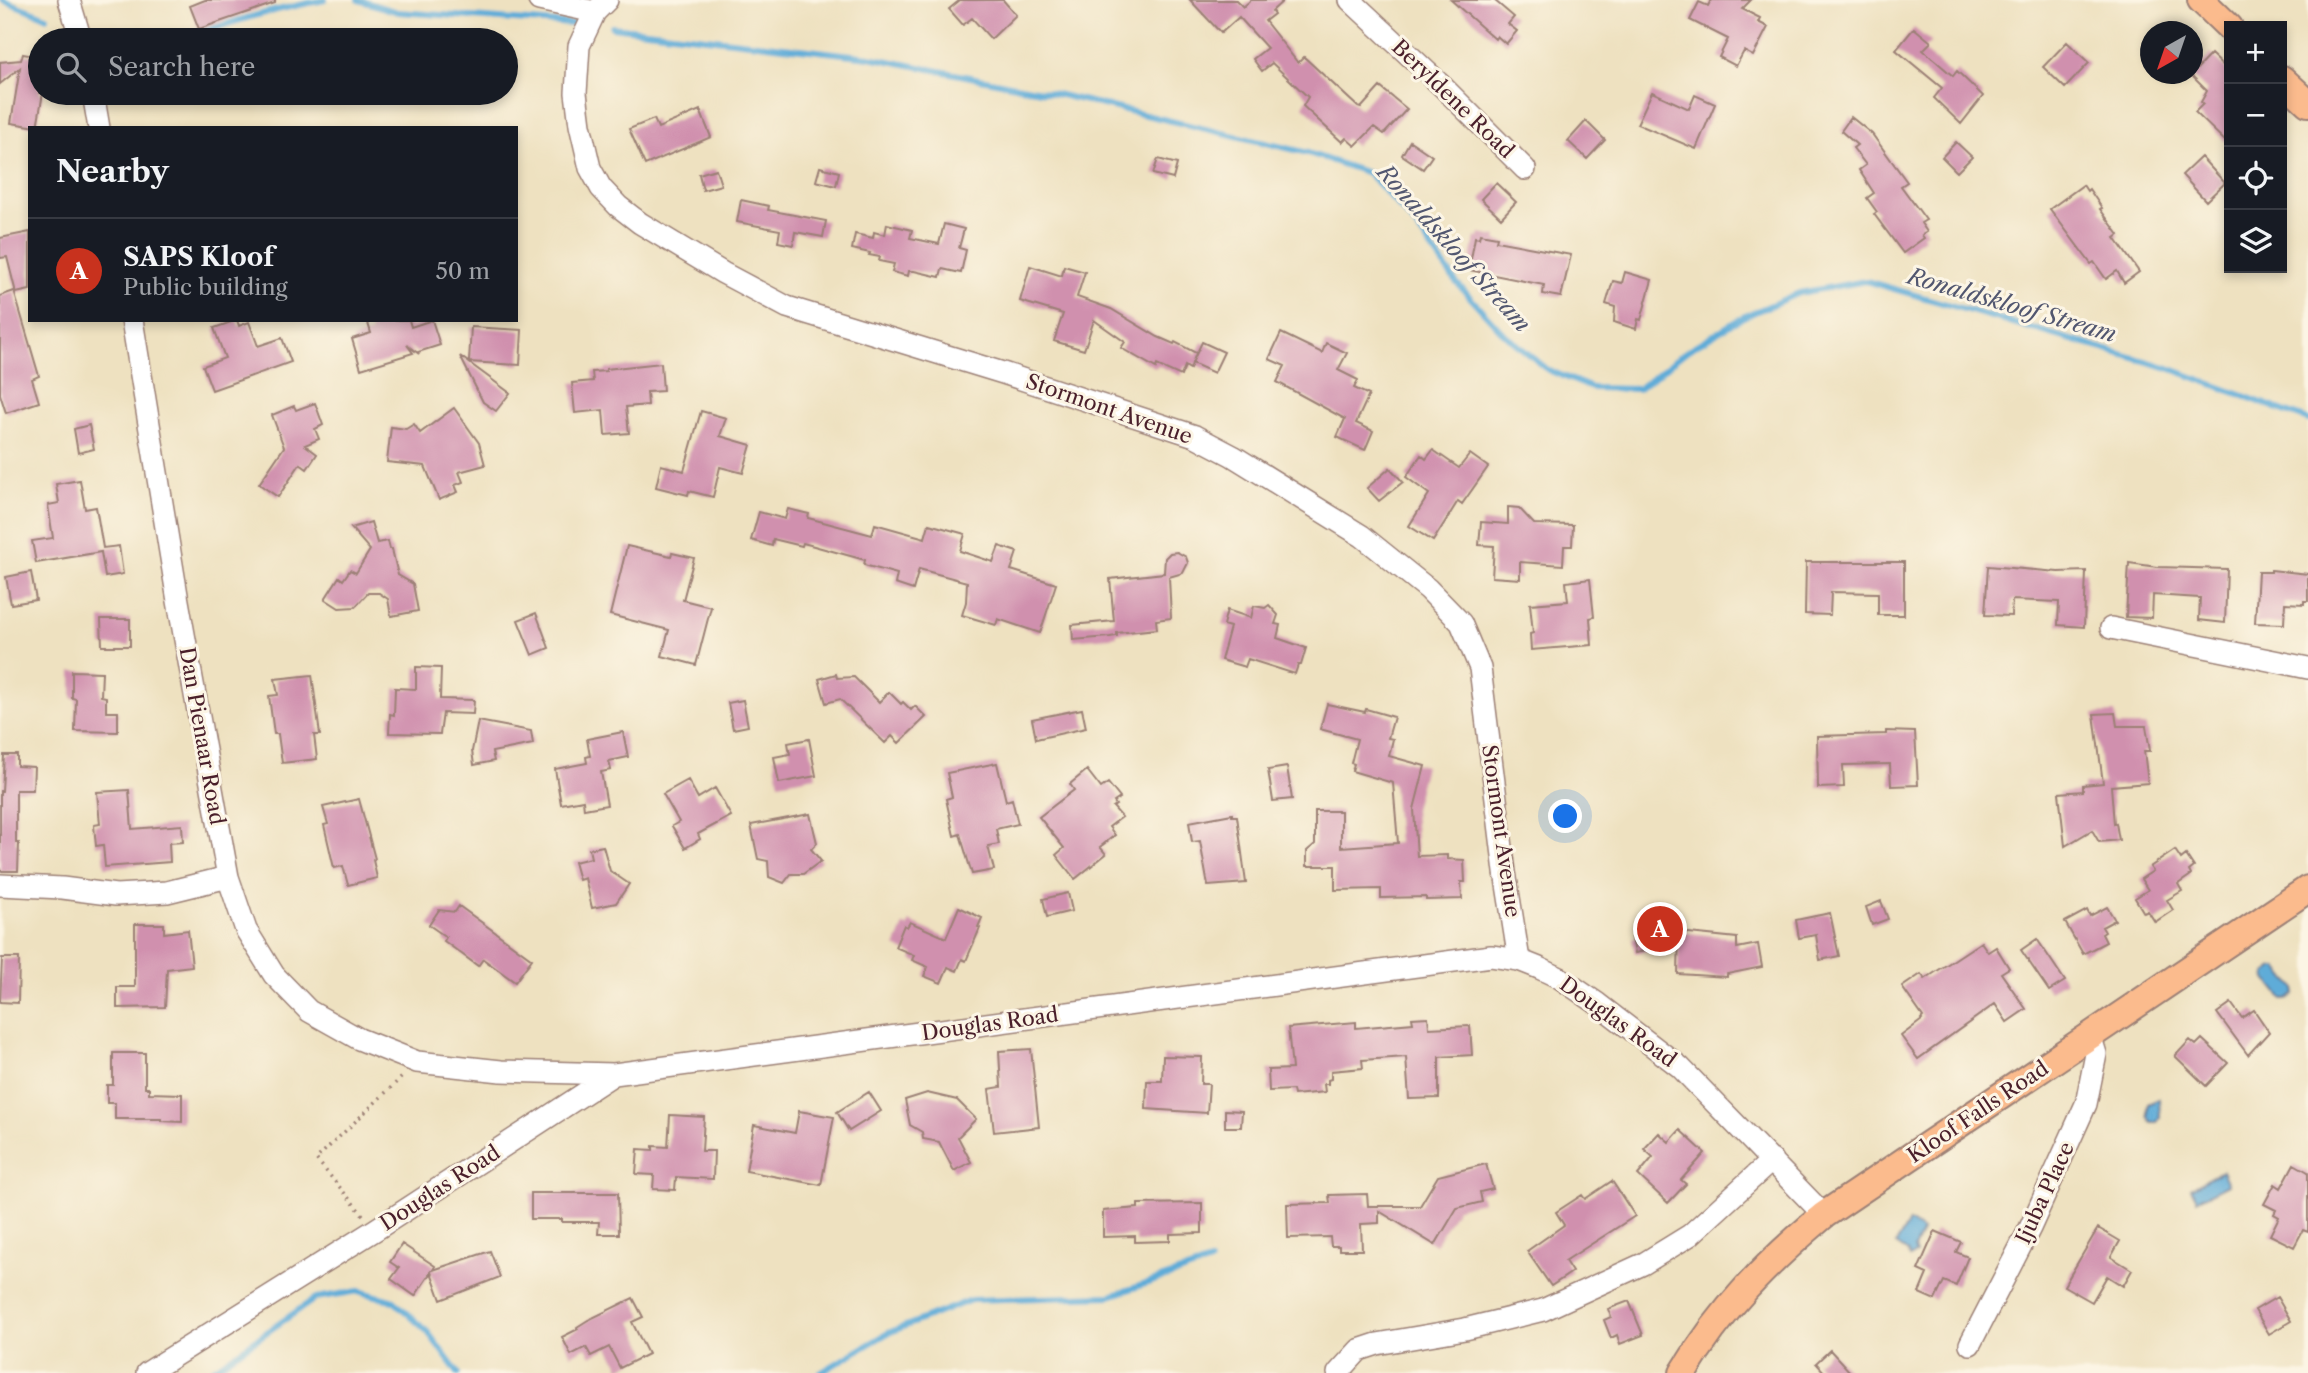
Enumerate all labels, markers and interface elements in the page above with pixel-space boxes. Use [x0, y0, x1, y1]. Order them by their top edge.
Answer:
north arrow [2140, 21, 2203, 84]
map controls [2224, 21, 2287, 273]
button: + [2224, 21, 2287, 84]
search box [28, 28, 518, 105]
street label: Beryldene Road [1387, 34, 1520, 163]
icon: search [52, 48, 90, 86]
text: Search here [108, 51, 255, 83]
button: − [2224, 84, 2287, 147]
button: locate [2224, 147, 2287, 210]
text: Nearby [56, 153, 169, 190]
water label: Ronaldskloof Stream [1370, 157, 1537, 338]
button: layers [2224, 210, 2287, 273]
text: SAPS Kloof [123, 241, 274, 273]
text: A [70, 257, 88, 285]
text: 50 m [435, 257, 490, 285]
water label: Ronaldskloof Stream [1902, 261, 2120, 348]
text: Public building [123, 273, 288, 301]
street label: Stormont Avenue [1023, 368, 1196, 449]
street label: Dan Pienaar Road [175, 645, 230, 827]
street label: Stormont Avenue [1477, 743, 1526, 919]
your location [1548, 799, 1582, 833]
pin: A [1637, 903, 1683, 955]
street label: Douglas Road [1555, 971, 1682, 1072]
street label: Douglas Road [920, 1002, 1060, 1045]
street label: Kloof Falls Road [1903, 1055, 2053, 1168]
street label: Ijuba Place [2010, 1138, 2079, 1248]
street label: Douglas Road [375, 1139, 505, 1236]

